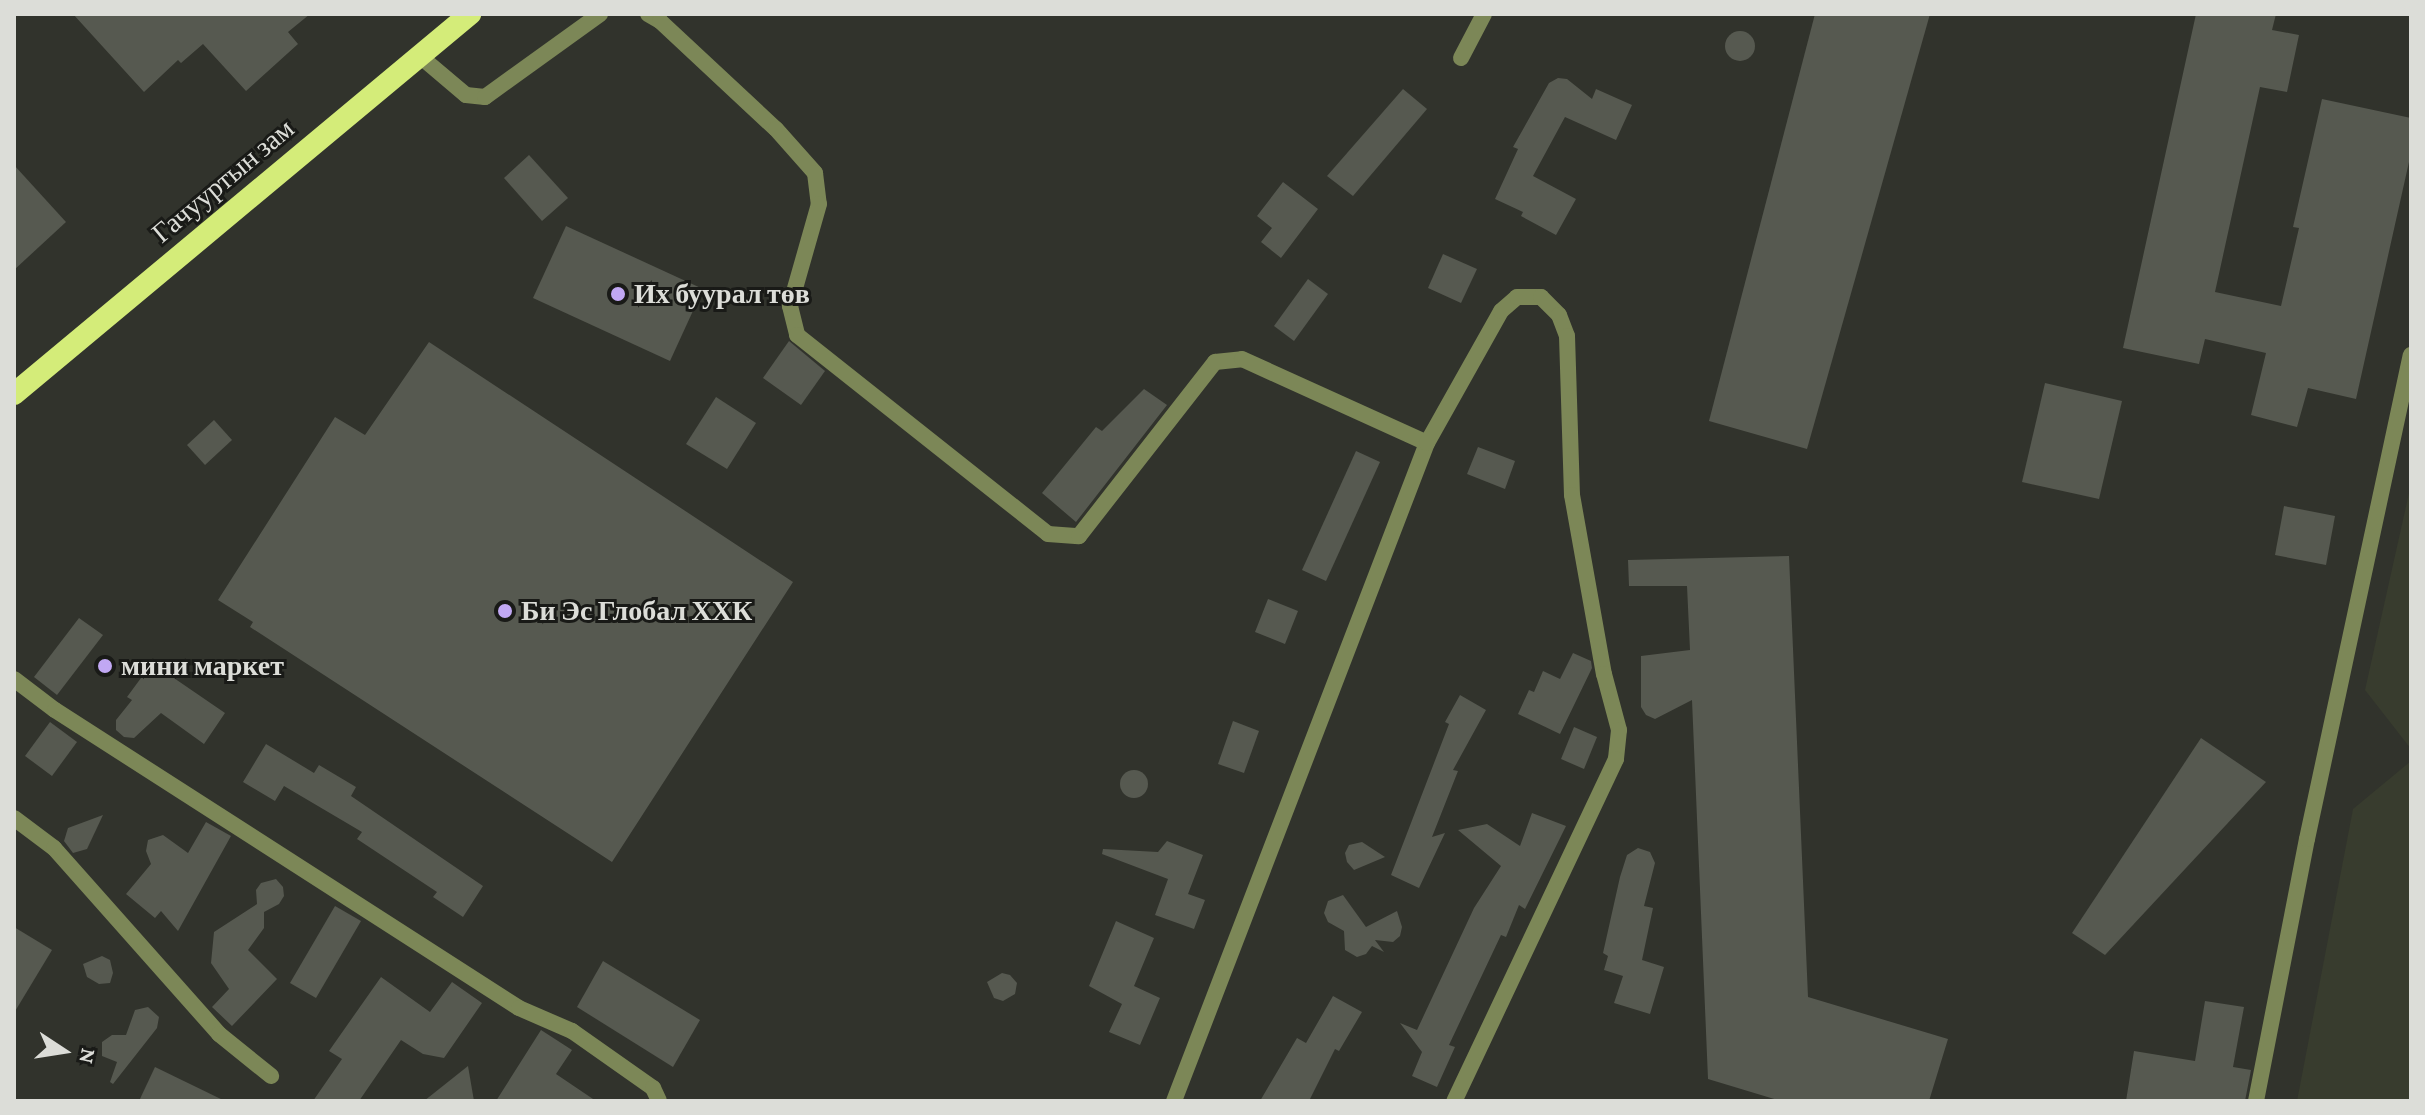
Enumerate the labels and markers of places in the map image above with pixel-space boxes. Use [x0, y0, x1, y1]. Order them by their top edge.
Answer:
place label: Их буурал төв [634, 277, 810, 311]
marker: Их буурал төв [609, 285, 627, 303]
place label: Би Эс Глобал ХХК [521, 594, 752, 628]
marker: Би Эс Глобал ХХК [496, 602, 514, 620]
place label: мини маркет [121, 649, 284, 683]
marker: мини маркет [96, 657, 114, 675]

